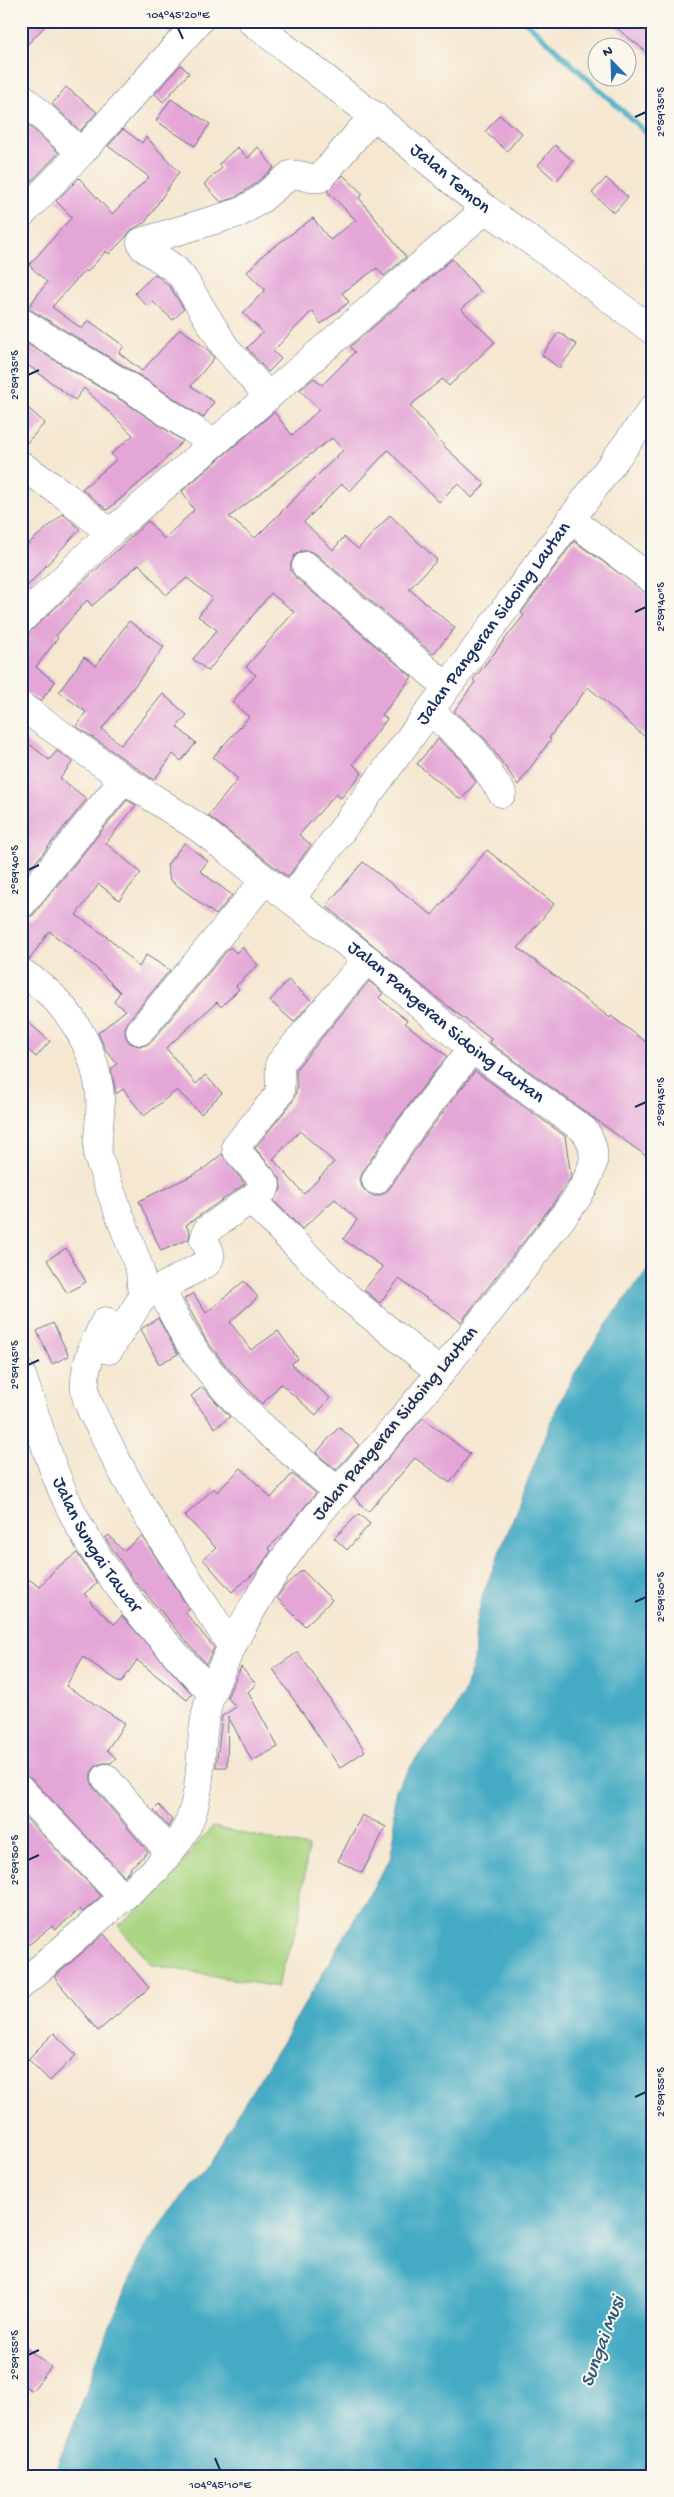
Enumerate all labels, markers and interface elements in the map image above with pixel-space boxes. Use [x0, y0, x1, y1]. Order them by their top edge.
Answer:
text: 104°45'20"E [146, 9, 210, 23]
north arrow [586, 38, 636, 88]
text: N [600, 43, 615, 62]
text: 2°59'35"S [655, 87, 669, 137]
street label: Jalan Temon [405, 138, 495, 219]
text: 2°59'35"S [9, 350, 23, 400]
street label: Jalan Pangeran Sidoing Lautan [411, 518, 576, 730]
text: 2°59'40"S [655, 582, 669, 632]
text: 2°59'40"S [9, 845, 23, 895]
street label: Jalan Pangeran Sidoing Lautan [342, 936, 549, 1109]
text: 2°59'45"S [655, 1077, 669, 1127]
street label: Jalan Pangeran Sidoing Lautan [308, 1322, 484, 1526]
text: 2°59'45"S [9, 1340, 23, 1390]
street label: Jalan Sungai Tawar [46, 1474, 148, 1620]
text: 2°59'50"S [655, 1571, 669, 1622]
text: 2°59'50"S [9, 1834, 23, 1885]
text: 2°59'55"S [655, 2067, 669, 2117]
water label: Sungai Musi [577, 2291, 632, 2390]
text: 2°59'55"S [9, 2330, 23, 2380]
text: 104°45'10"E [188, 2479, 251, 2493]

